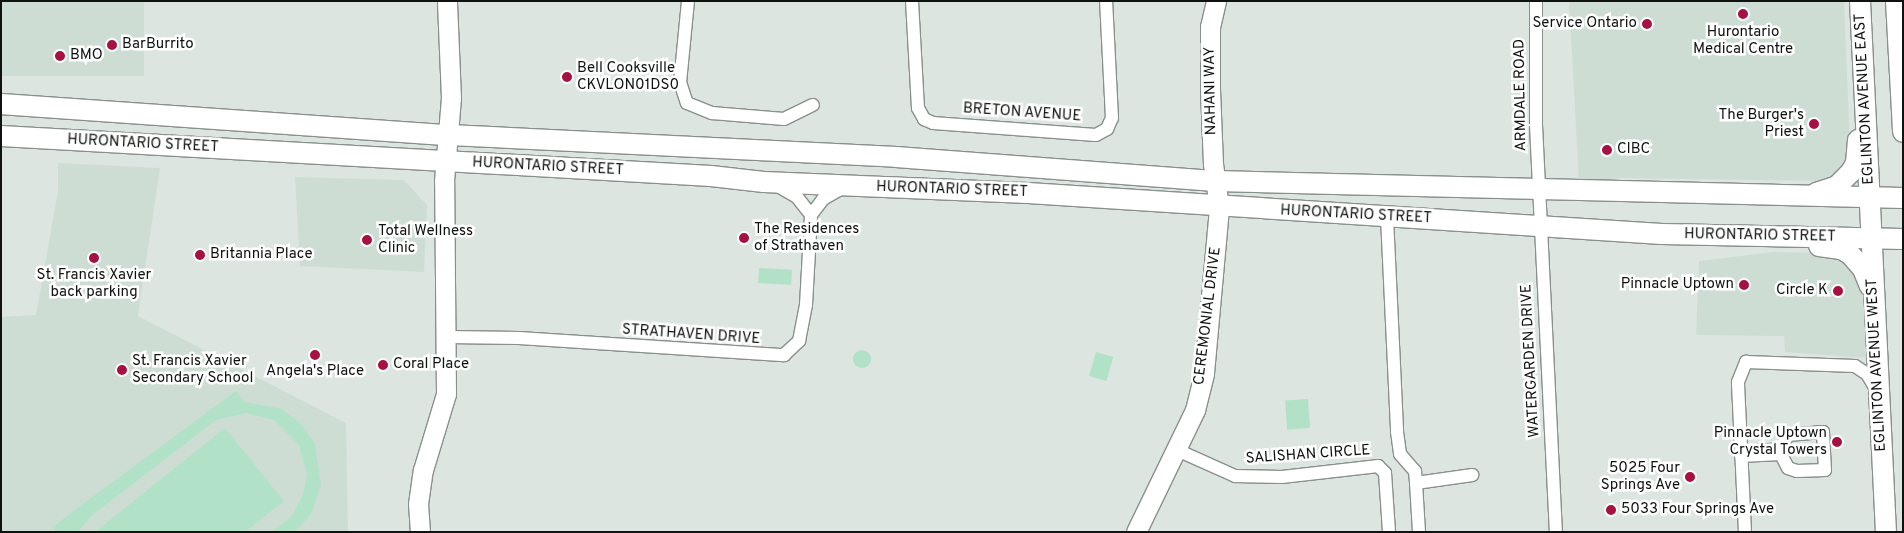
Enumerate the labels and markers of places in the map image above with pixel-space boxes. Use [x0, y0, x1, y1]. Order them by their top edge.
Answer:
marker: Hurontario Medical Centre [1736, 7, 1750, 21]
place label: Service Ontario [1533, 15, 1637, 33]
marker: Service Ontario [1641, 18, 1653, 30]
place label: Hurontario Medical Centre [1693, 23, 1793, 58]
place label: BarBurrito [122, 36, 194, 54]
marker: BarBurrito [106, 39, 118, 51]
place label: BMO [70, 47, 103, 65]
marker: BMO [54, 50, 66, 62]
place label: Bell Cooksville CKVLON01DS0 [577, 59, 679, 94]
marker: Bell Cooksville CKVLON01DS0 [561, 71, 573, 83]
place label: The Burger's Priest [1718, 106, 1804, 141]
marker: The Burger's Priest [1808, 118, 1820, 130]
place label: CIBC [1617, 141, 1650, 159]
marker: CIBC [1601, 144, 1613, 156]
place label: The Residences of Strathaven [754, 220, 859, 255]
place label: Total Wellness Clinic [378, 222, 473, 257]
marker: The Residences of Strathaven [738, 232, 750, 244]
marker: Total Wellness Clinic [360, 233, 374, 247]
place label: Britannia Place [210, 246, 313, 264]
marker: Britannia Place [194, 249, 206, 261]
marker: St. Francis Xavier back parking [88, 252, 100, 264]
place label: St. Francis Xavier back parking [37, 266, 151, 301]
place label: Pinnacle Uptown [1621, 276, 1734, 294]
marker: Pinnacle Uptown [1738, 279, 1750, 291]
place label: Circle K [1776, 282, 1828, 300]
marker: Circle K [1832, 285, 1844, 297]
marker: Angela's Place [309, 349, 321, 361]
place label: St. Francis Xavier Secondary School [132, 352, 253, 387]
place label: Coral Place [393, 356, 469, 374]
marker: Coral Place [377, 359, 389, 371]
place label: Angela's Place [266, 363, 364, 381]
marker: St. Francis Xavier Secondary School [116, 364, 128, 376]
place label: Pinnacle Uptown Crystal Towers [1714, 424, 1827, 459]
marker: Pinnacle Uptown Crystal Towers [1831, 436, 1843, 448]
place label: 5025 Four Springs Ave [1600, 459, 1680, 494]
marker: 5025 Four Springs Ave [1684, 471, 1696, 483]
place label: 5033 Four Springs Ave [1621, 501, 1775, 519]
marker: 5033 Four Springs Ave [1605, 504, 1617, 516]

